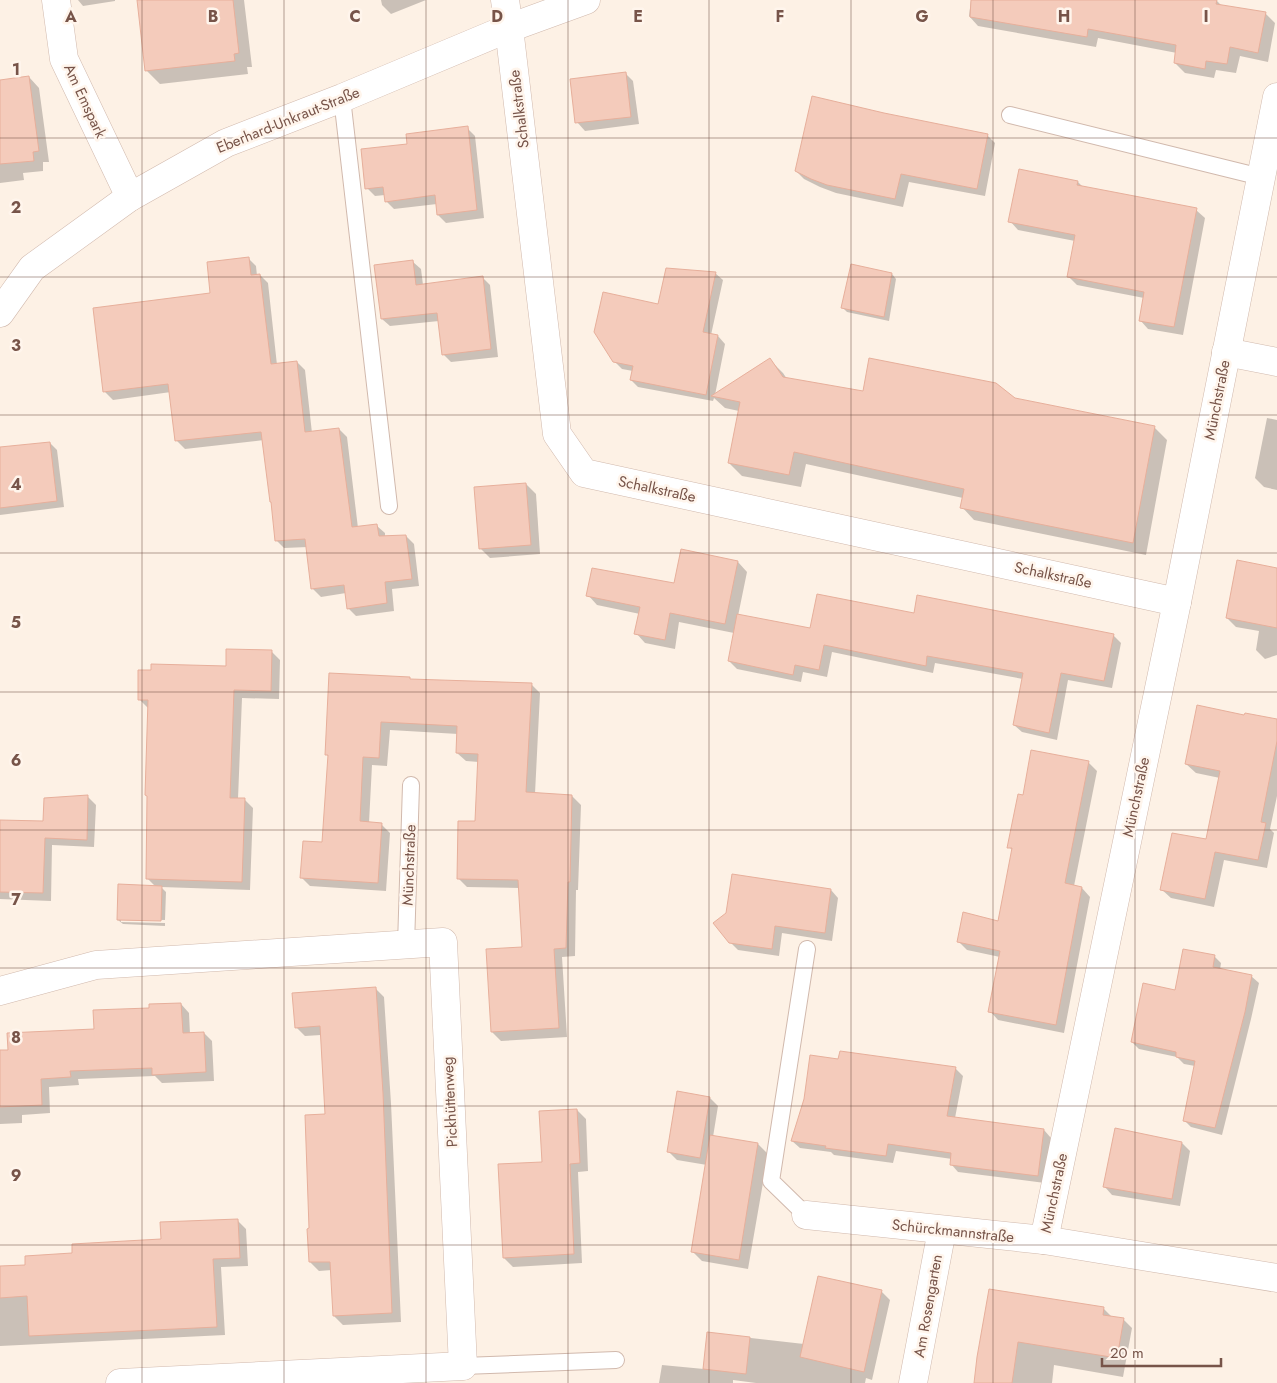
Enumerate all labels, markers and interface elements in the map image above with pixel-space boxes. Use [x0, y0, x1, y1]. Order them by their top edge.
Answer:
text: A [64, 5, 77, 28]
text: B [208, 5, 218, 28]
text: C [349, 5, 361, 28]
text: D [491, 5, 503, 28]
text: E [633, 5, 643, 28]
text: F [776, 5, 784, 28]
text: G [915, 5, 929, 28]
text: H [1058, 5, 1070, 28]
text: I [1203, 5, 1209, 28]
text: 1 [12, 58, 20, 81]
street label: Am Emspark [58, 60, 112, 142]
street label: Schalkstraße [503, 68, 535, 149]
street label: Eberhard-Unkraut-Straße [213, 81, 363, 159]
text: 2 [11, 196, 21, 219]
text: 3 [11, 334, 21, 357]
street label: Münchstraße [1198, 358, 1236, 442]
street label: Schalkstraße [616, 470, 698, 508]
text: 4 [10, 473, 22, 496]
street label: Schalkstraße [1012, 556, 1094, 594]
text: 5 [11, 611, 21, 634]
text: 6 [11, 749, 21, 772]
street label: Münchstraße [1117, 755, 1155, 839]
street label: Münchstraße [397, 824, 421, 906]
text: 7 [11, 888, 21, 911]
text: 8 [11, 1026, 21, 1049]
street label: Pickhüttenweg [437, 1056, 463, 1148]
street label: Münchstraße [1035, 1151, 1073, 1235]
text: 9 [11, 1164, 21, 1187]
street label: Schürckmannstraße [891, 1214, 1015, 1248]
street label: Am Rosengarten [908, 1253, 948, 1359]
scale bar [1102, 1336, 1221, 1368]
text: 20 m [1110, 1342, 1144, 1364]

